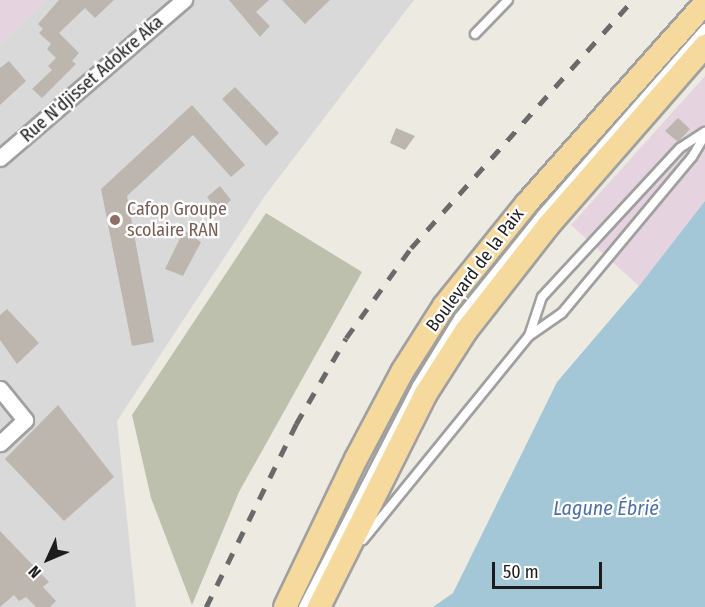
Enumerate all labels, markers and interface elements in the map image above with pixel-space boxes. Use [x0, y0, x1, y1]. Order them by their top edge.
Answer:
street label: Rue N'djisset Adokre Aka [16, 11, 168, 147]
place label: Cafop Groupe scolaire RAN [127, 199, 227, 242]
street label: Boulevard de la Paix [422, 204, 528, 336]
marker: Cafop Groupe scolaire RAN [108, 213, 122, 227]
water label: Lagune Ébrié [553, 496, 659, 520]
north arrow [18, 529, 78, 589]
scale bar [495, 550, 604, 588]
text: 50 m [503, 561, 539, 583]
text: N [25, 562, 45, 582]

